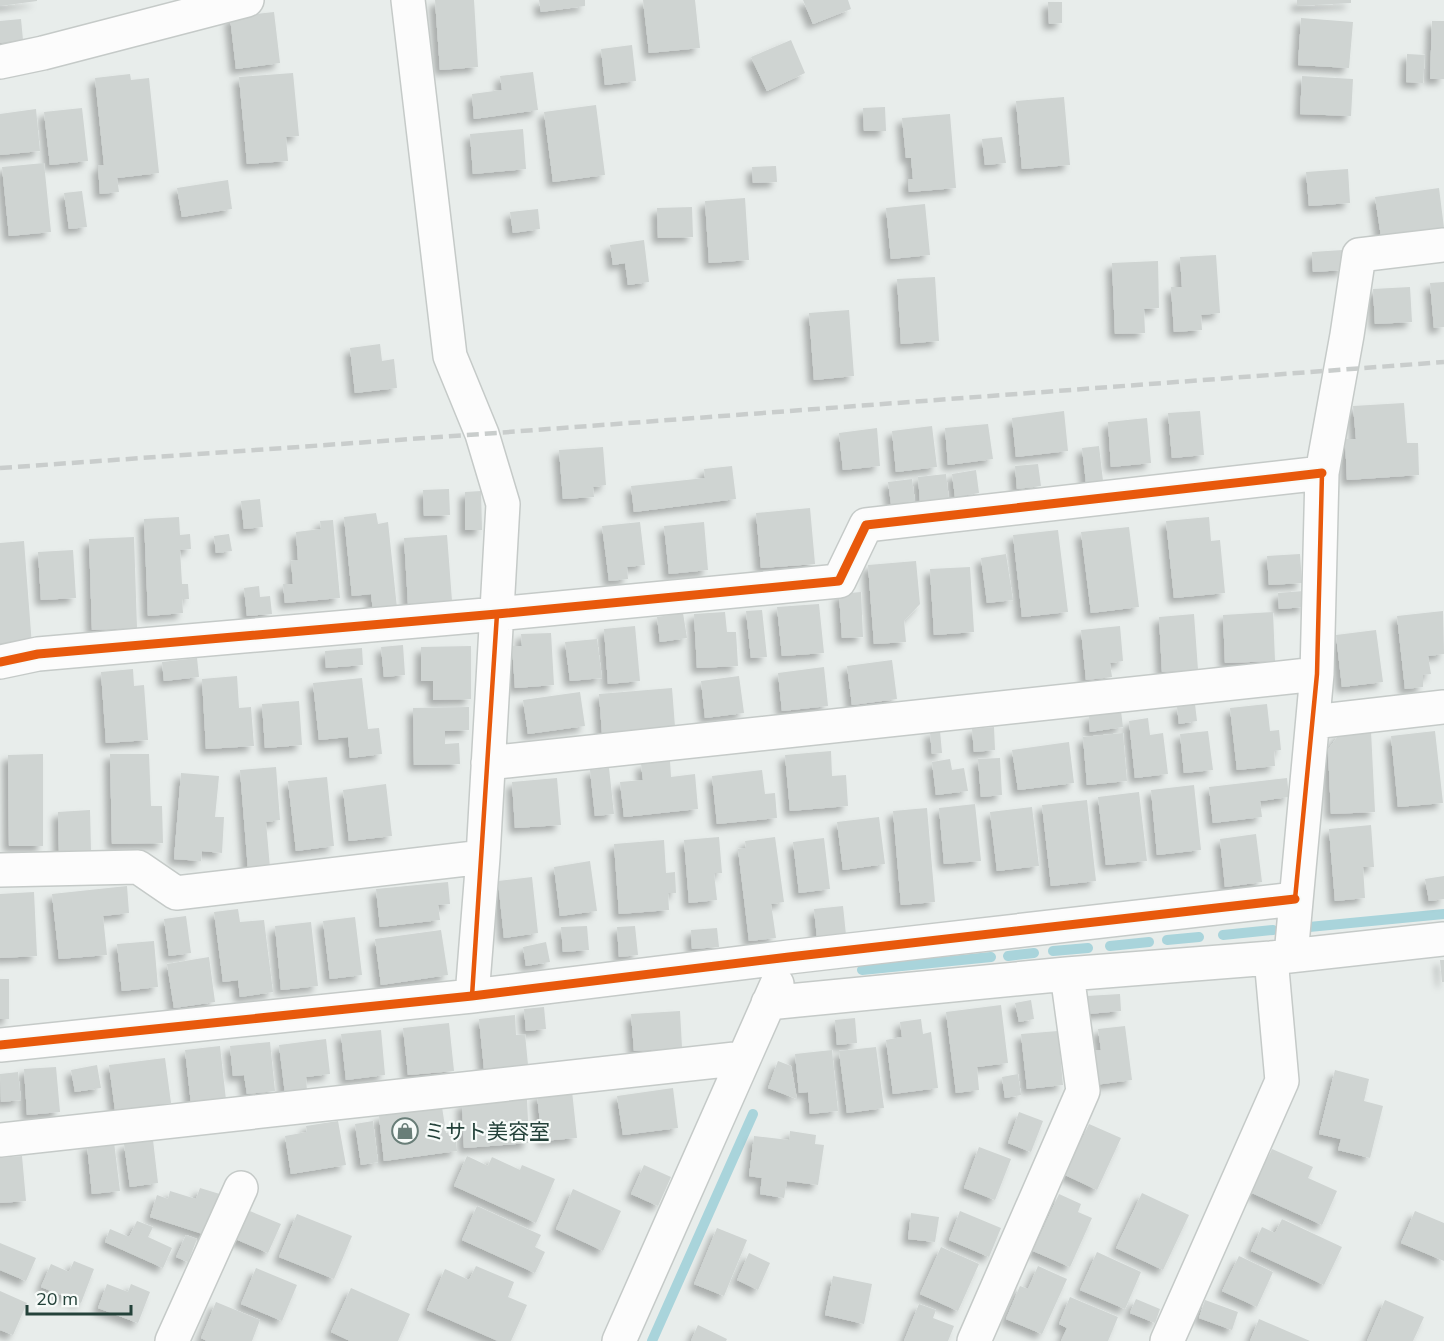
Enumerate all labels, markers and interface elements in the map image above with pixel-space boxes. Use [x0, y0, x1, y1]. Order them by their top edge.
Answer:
shop icon: ミサト美容室 [390, 1116, 420, 1146]
place label: ミサト美容室 [424, 1118, 550, 1144]
scale bar [27, 1278, 130, 1316]
text: 20 m [36, 1287, 78, 1310]

